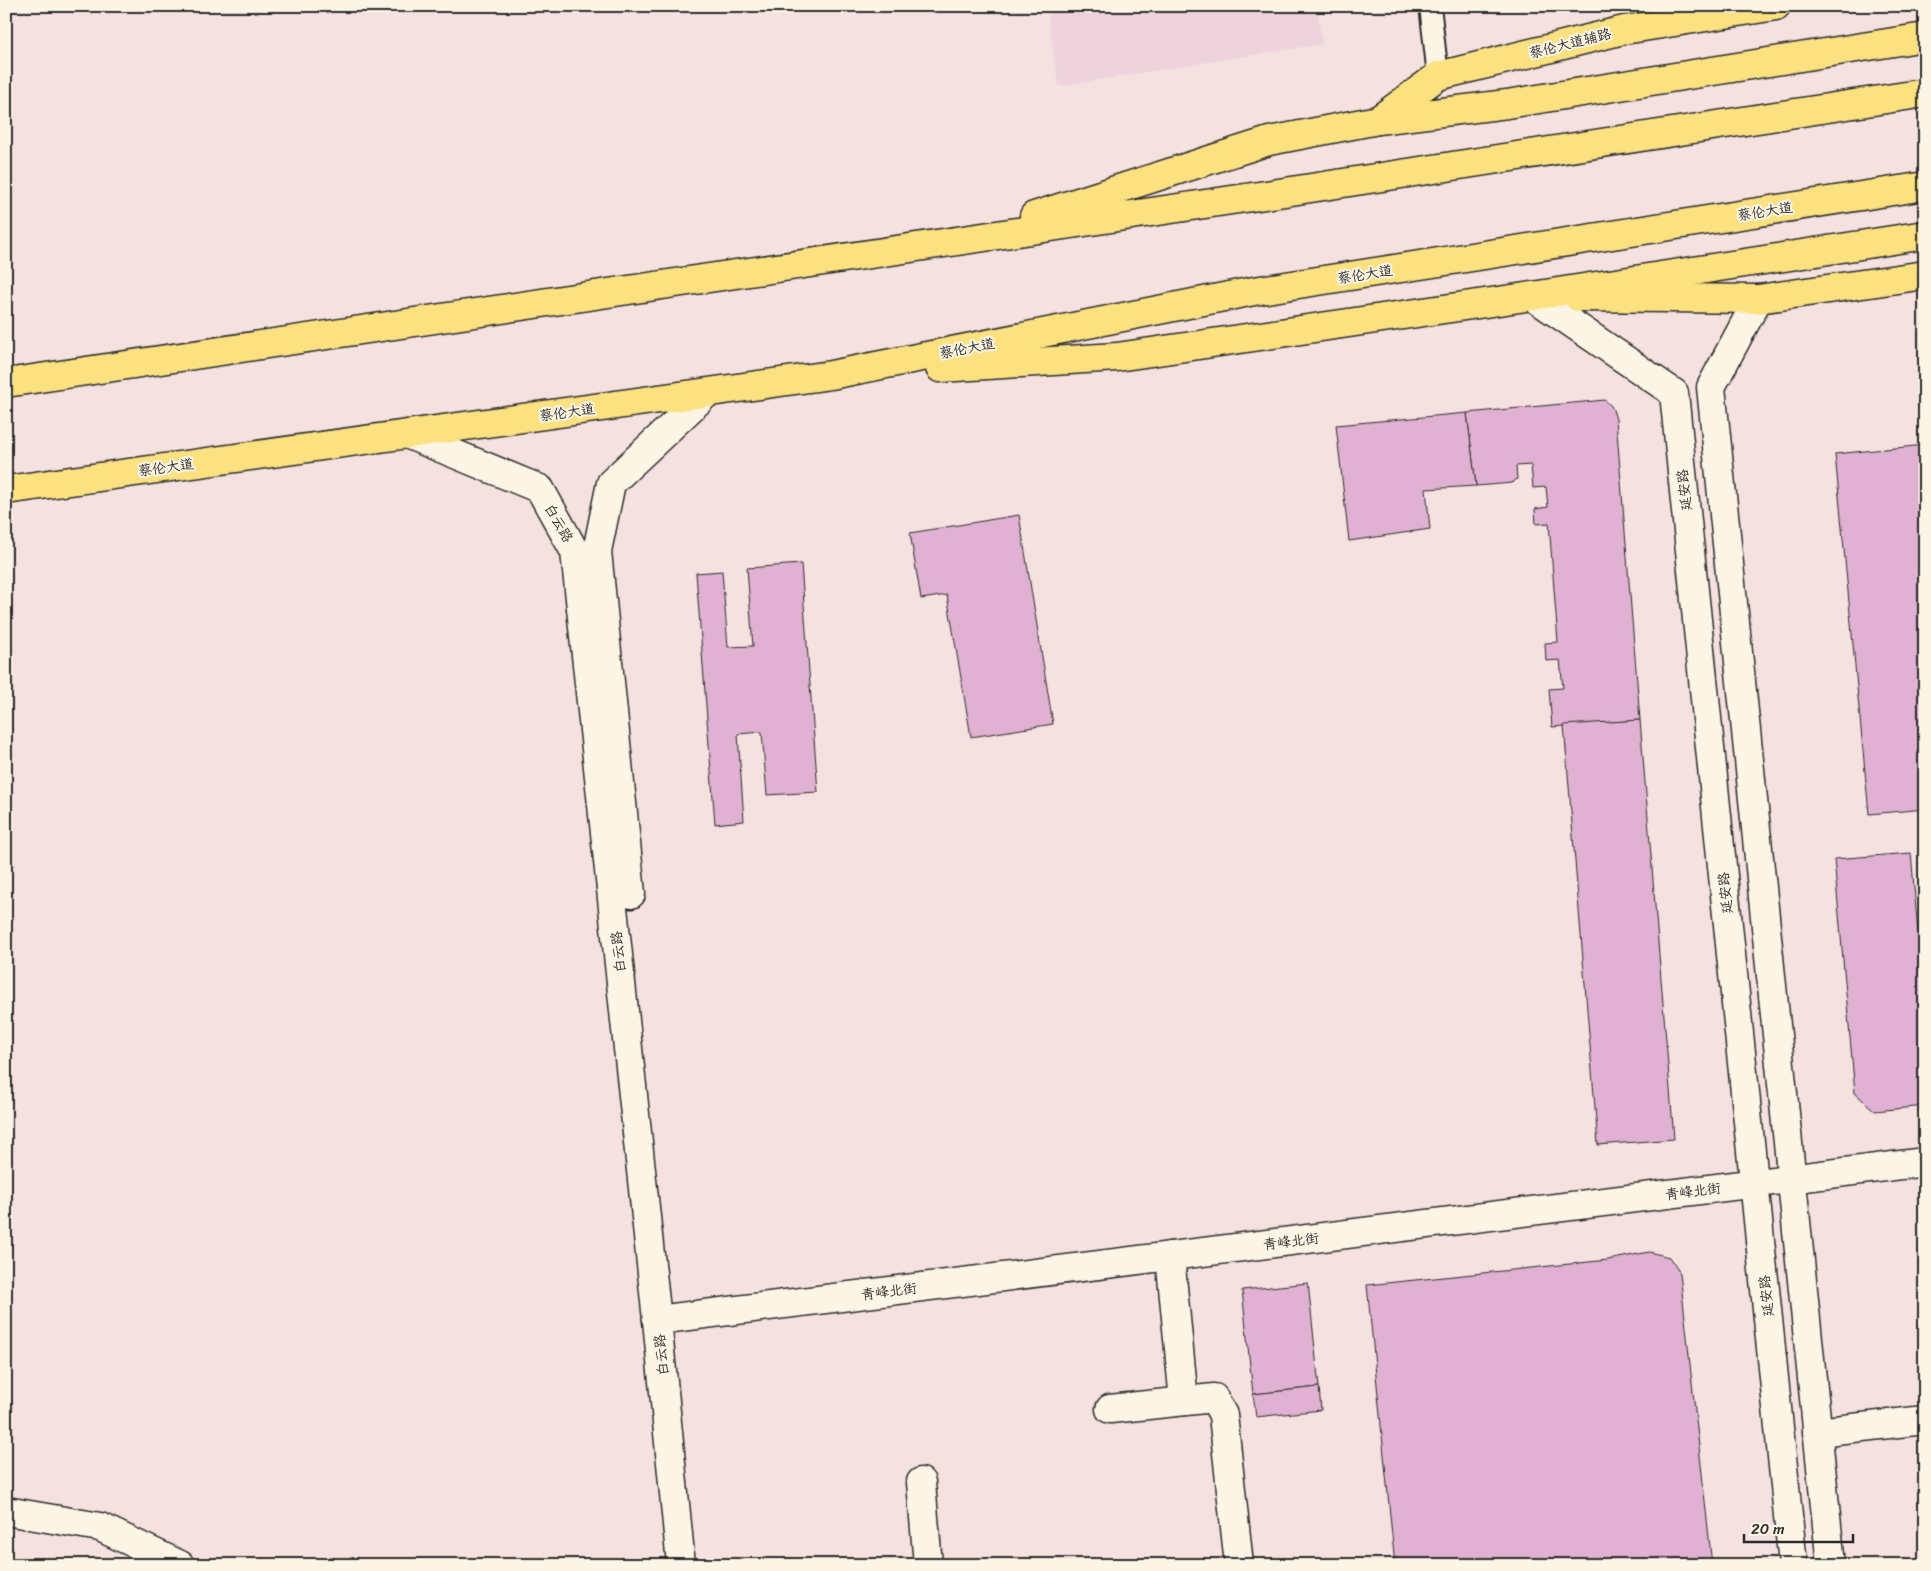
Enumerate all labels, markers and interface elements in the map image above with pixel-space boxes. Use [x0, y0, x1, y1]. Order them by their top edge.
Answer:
street label: 蔡伦大道辅路 [1526, 21, 1614, 66]
street label: 蔡伦大道 [1735, 195, 1795, 228]
street label: 蔡伦大道 [1335, 258, 1395, 291]
street label: 蔡伦大道 [937, 331, 997, 366]
street label: 蔡伦大道 [538, 396, 597, 429]
street label: 蔡伦大道 [137, 451, 196, 484]
street label: 延安路 [1670, 468, 1699, 512]
street label: 白云路 [537, 499, 580, 548]
street label: 延安路 [1711, 871, 1740, 915]
street label: 白云路 [604, 930, 633, 974]
street label: 青峰北街 [1664, 1176, 1722, 1207]
street label: 青峰北街 [1262, 1226, 1320, 1257]
street label: 延安路 [1752, 1274, 1781, 1318]
street label: 青峰北街 [860, 1276, 918, 1307]
street label: 白云路 [647, 1333, 676, 1377]
scale bar [1744, 1511, 1852, 1543]
text: 20 m [1751, 1516, 1785, 1542]

